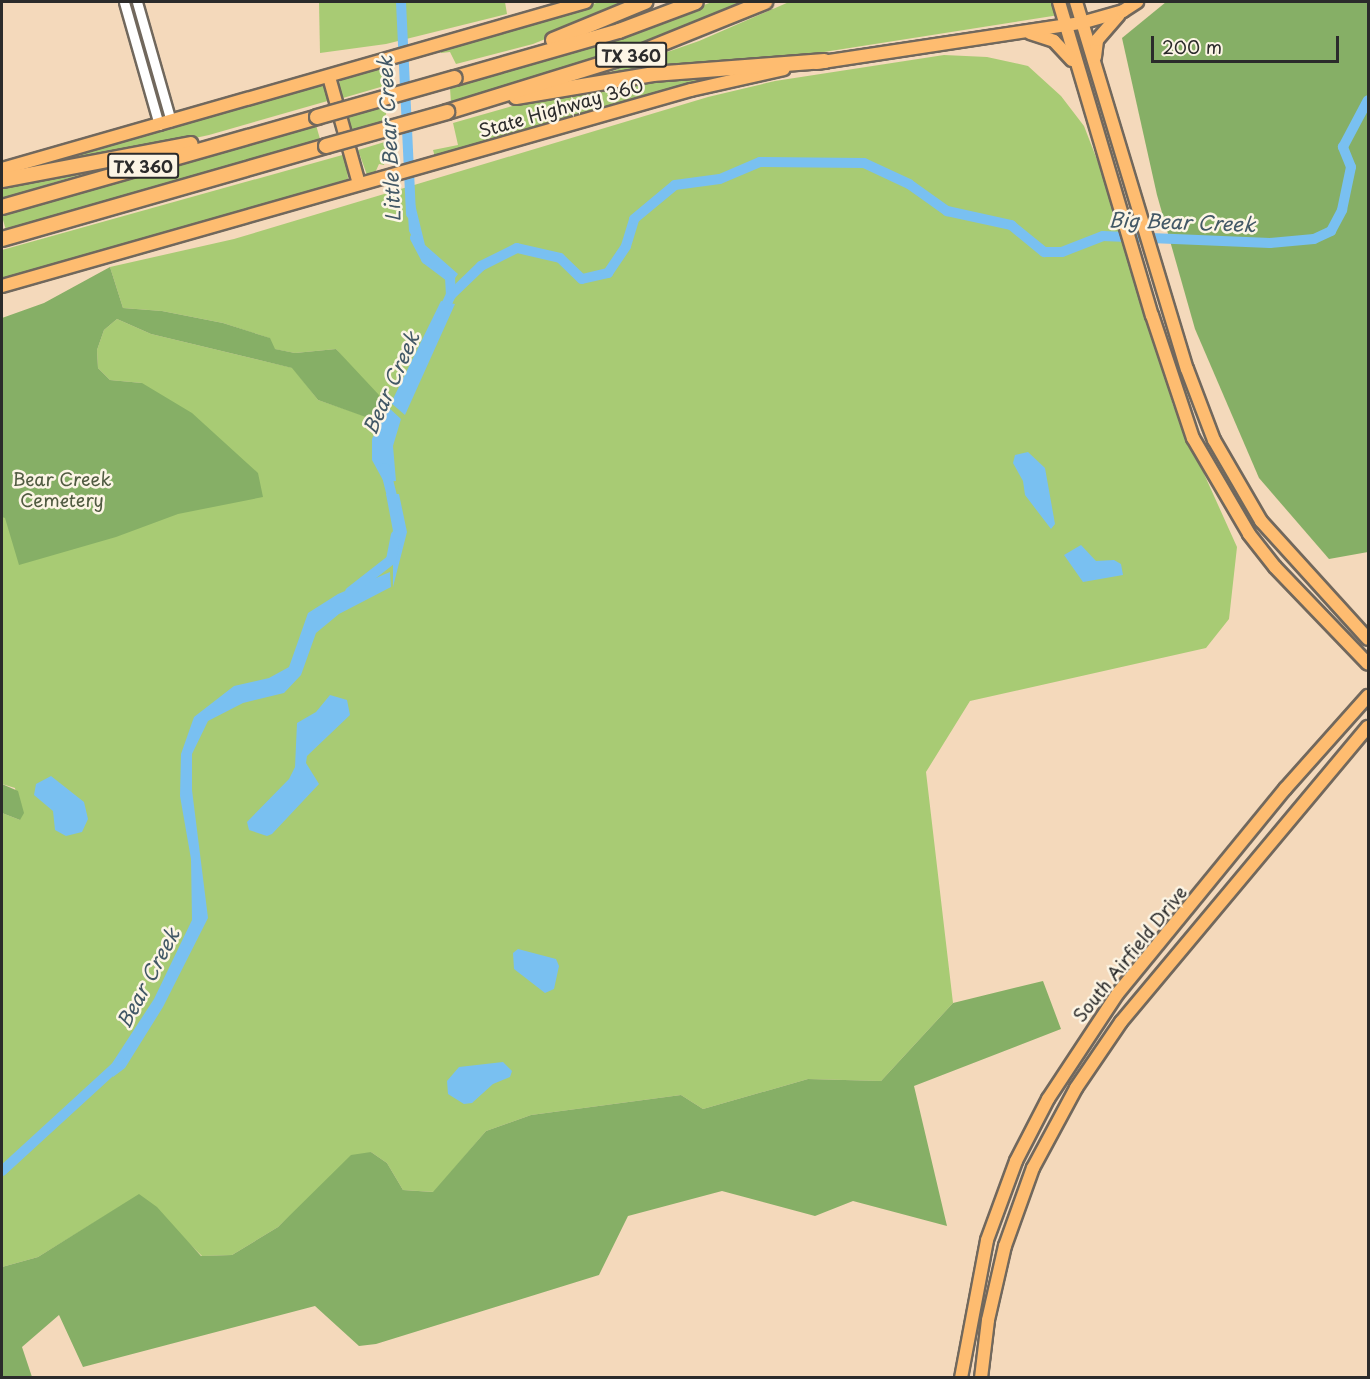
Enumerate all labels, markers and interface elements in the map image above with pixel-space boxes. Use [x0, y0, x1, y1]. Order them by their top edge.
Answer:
scale bar [1154, 24, 1342, 62]
text: 200 m [1162, 33, 1222, 60]
road number: TX 360 [594, 42, 668, 68]
water label: Little Bear Creek [373, 55, 405, 223]
street label: State Highway 360 [476, 74, 646, 142]
road number: TX 360 [106, 153, 180, 179]
water label: Big Bear Creek [1108, 207, 1256, 237]
water label: Bear Creek [357, 327, 425, 439]
park label: Bear Creek Cemetery [12, 469, 112, 512]
street label: South Airfield Drive [1068, 881, 1192, 1027]
water label: Bear Creek [111, 923, 185, 1033]

